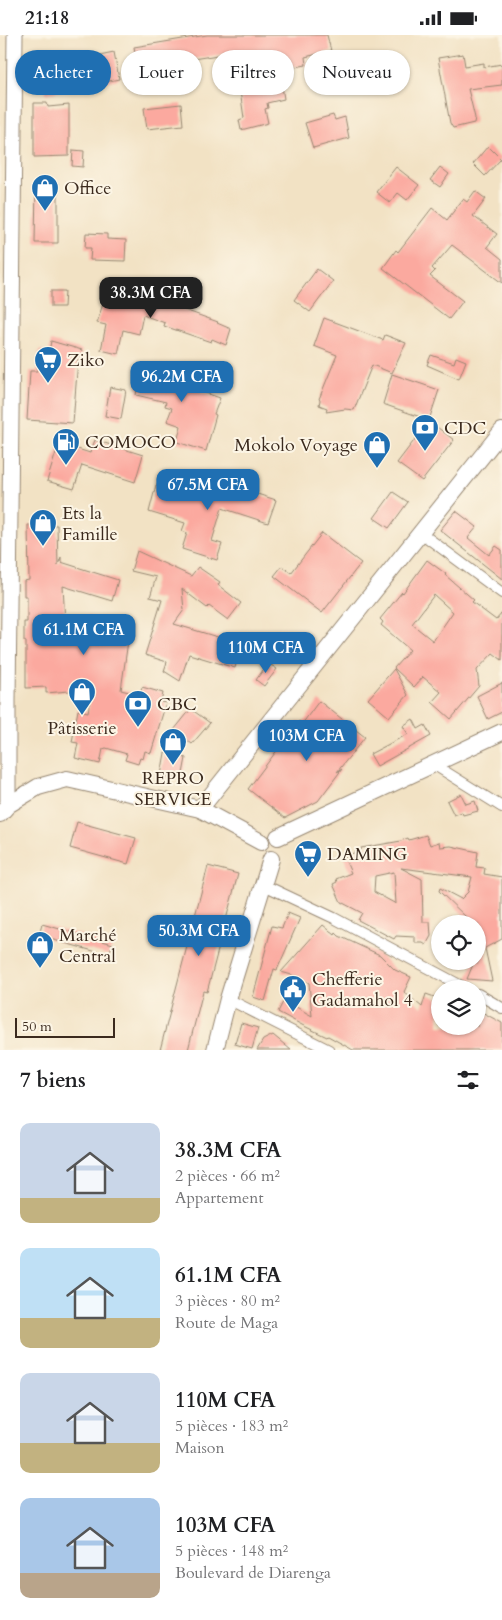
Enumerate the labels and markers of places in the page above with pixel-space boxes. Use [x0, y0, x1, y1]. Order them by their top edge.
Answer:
shop icon: Office [30, 173, 60, 212]
place label: Office [64, 176, 111, 201]
pin: 38.3M CFA [94, 277, 208, 319]
supermarket icon: Ziko [33, 345, 63, 384]
place label: Ziko [67, 348, 105, 373]
pin: 96.2M CFA [125, 361, 239, 403]
bank icon: CDC [410, 413, 440, 452]
place label: CDC [444, 416, 486, 441]
fuel station icon: COMOCO [51, 427, 81, 466]
place label: COMOCO [85, 430, 176, 455]
shop icon: Mokolo Voyage [362, 430, 392, 469]
place label: Mokolo Voyage [234, 433, 358, 458]
pin: 67.5M CFA [151, 469, 265, 511]
place label: Ets la Famille [62, 501, 118, 547]
shop icon: Ets la Famille [28, 508, 58, 547]
pin: 61.1M CFA [27, 613, 141, 656]
pin: 110M CFA [214, 631, 318, 674]
shop icon: Pâtisserie [67, 677, 97, 716]
bank icon: CBC [123, 689, 153, 728]
place label: CBC [157, 692, 197, 717]
place label: Pâtisserie [47, 716, 117, 741]
pin: 103M CFA [255, 719, 359, 762]
shop icon: REPRO SERVICE [158, 727, 188, 766]
place label: REPRO SERVICE [135, 766, 211, 812]
supermarket icon: DAMING [293, 839, 323, 878]
place label: DAMING [327, 842, 407, 867]
pin: 50.3M CFA [142, 915, 256, 957]
place label: Marché Central [59, 923, 117, 969]
shop icon: Marché Central [25, 930, 55, 969]
place label: Chefferie Gadamahol 4 [312, 967, 413, 1013]
public building icon: Chefferie Gadamahol 4 [278, 974, 308, 1013]

